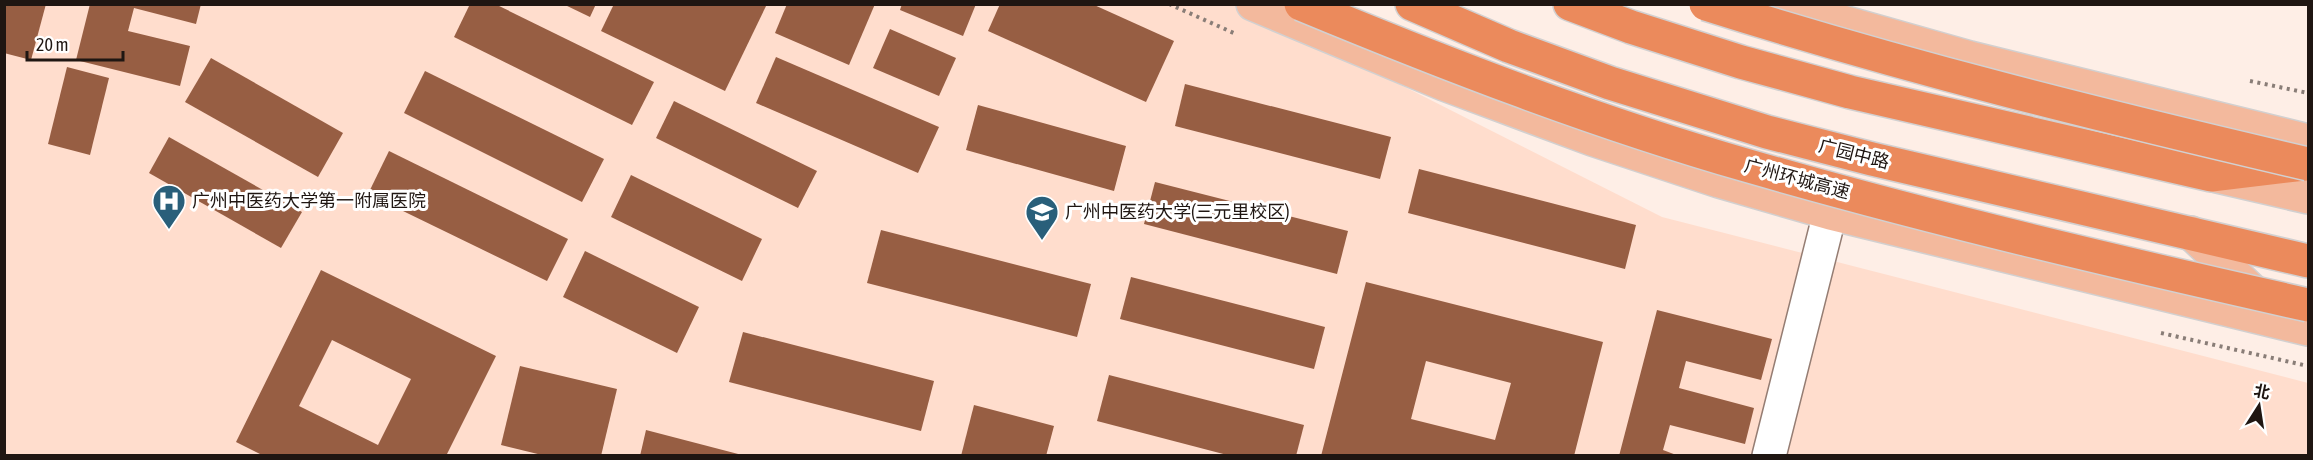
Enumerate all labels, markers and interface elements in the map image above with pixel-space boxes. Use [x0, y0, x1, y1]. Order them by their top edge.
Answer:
scale bar [27, 24, 123, 62]
text: 20 m [36, 34, 68, 55]
street label: 广园中路 [1817, 135, 1892, 172]
street label: 广州环城高速 [1742, 154, 1852, 203]
hospital icon: 广州中医药大学第一附属医院 [151, 183, 187, 230]
place label: 广州中医药大学第一附属医院 [192, 190, 426, 211]
school or university icon: 广州中医药大学(三元里校区) [1024, 194, 1060, 241]
place label: 广州中医药大学(三元里校区) [1065, 201, 1290, 222]
north arrow [2229, 376, 2289, 436]
text: 北 [2252, 381, 2272, 402]

